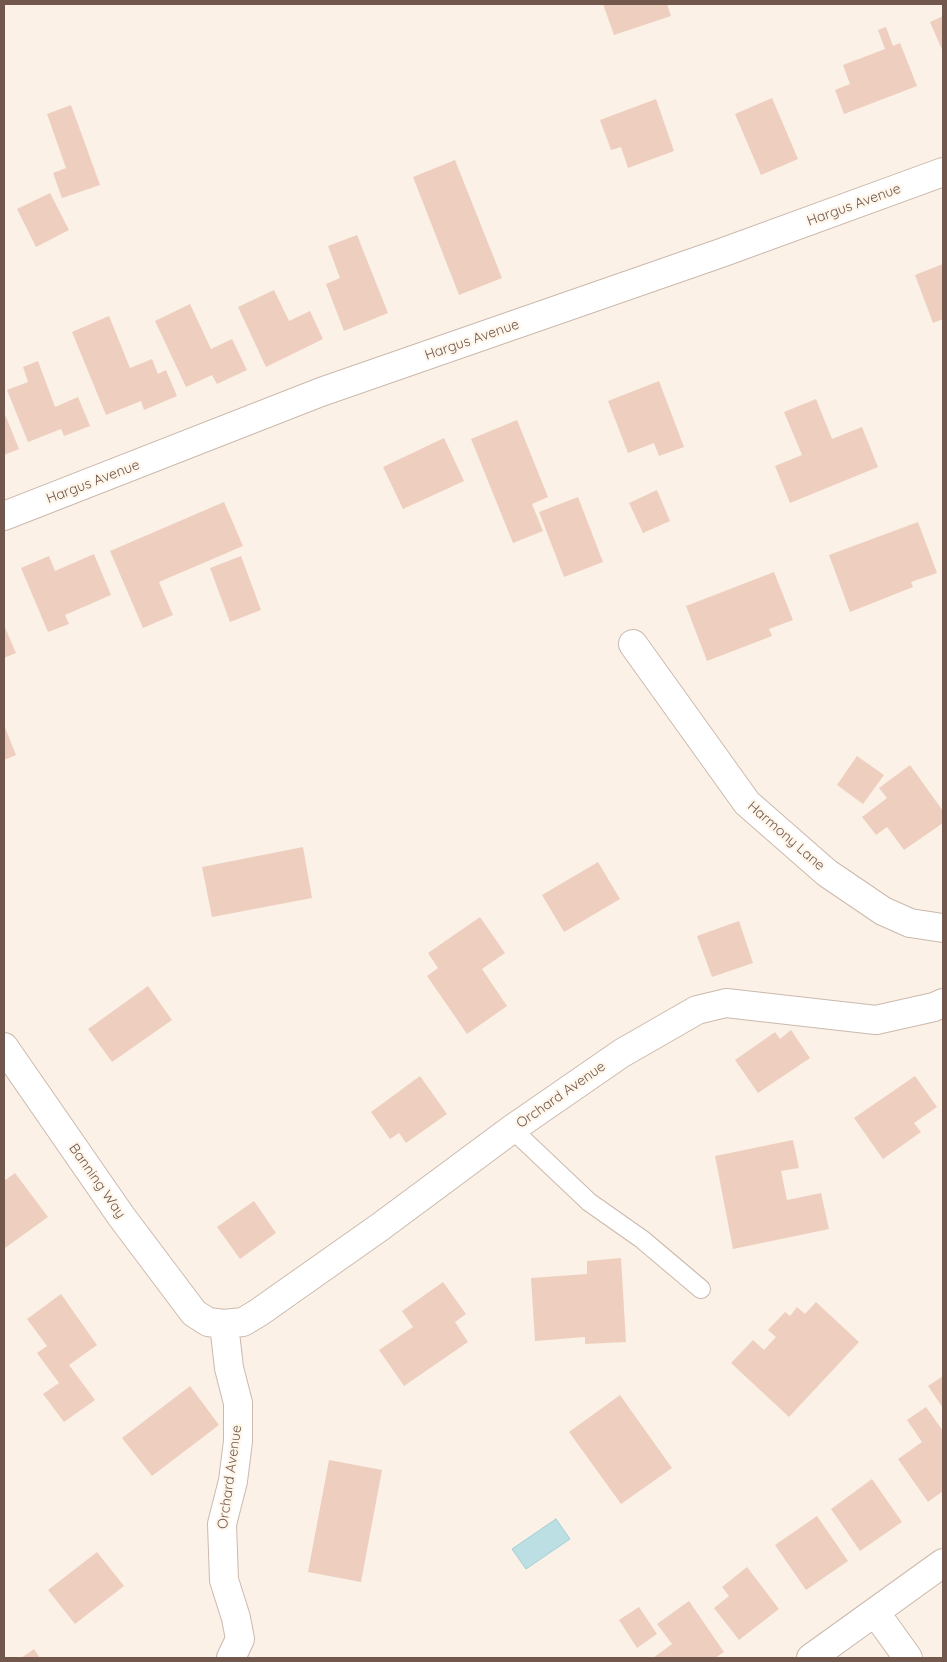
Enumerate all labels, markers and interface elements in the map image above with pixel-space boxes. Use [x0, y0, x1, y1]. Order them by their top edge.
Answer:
street label: Hargus Avenue [805, 180, 903, 230]
street label: Hargus Avenue [423, 316, 521, 364]
street label: Hargus Avenue [44, 456, 142, 508]
street label: Harmony Lane [744, 798, 828, 874]
street label: Orchard Avenue [513, 1058, 609, 1132]
street label: Banning Way [65, 1140, 129, 1222]
street label: Orchard Avenue [214, 1424, 246, 1530]

